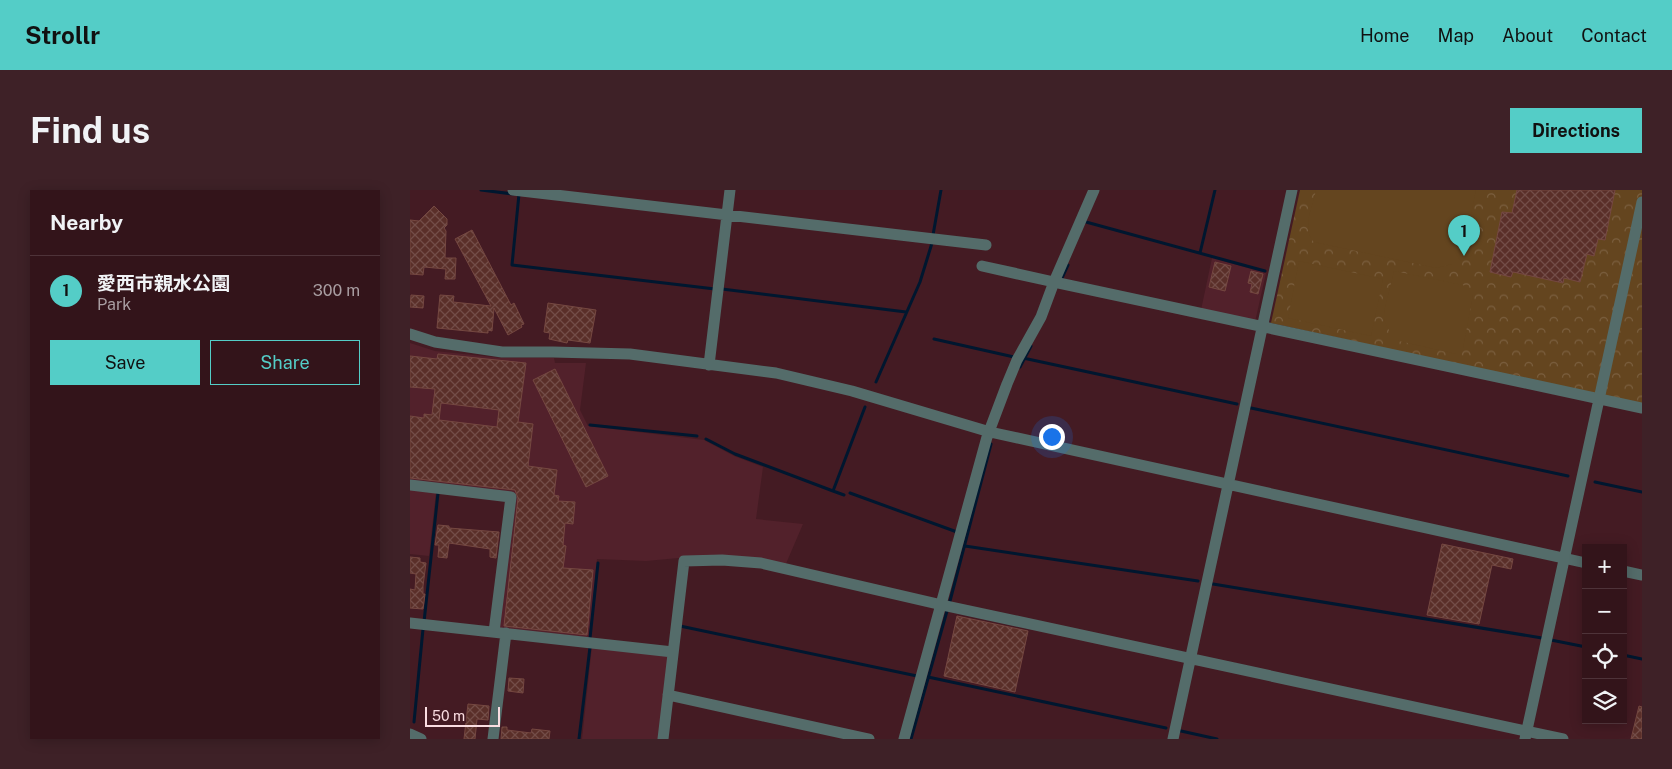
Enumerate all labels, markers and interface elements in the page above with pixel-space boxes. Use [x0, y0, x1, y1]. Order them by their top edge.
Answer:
text: Strollr [25, 21, 100, 49]
text: Home [1360, 25, 1410, 46]
text: Map [1438, 25, 1474, 46]
text: About [1502, 25, 1553, 46]
text: Contact [1581, 25, 1647, 46]
button: Directions [1510, 108, 1642, 153]
text: Find us [30, 110, 150, 151]
text: Nearby [50, 210, 123, 235]
pin: 1 [1448, 215, 1480, 256]
text: 愛西市親水公園 [97, 272, 230, 294]
text: 1 [63, 281, 69, 300]
text: 300 m [313, 281, 360, 300]
text: Park [97, 295, 131, 314]
button: Save [50, 340, 200, 385]
button: Share [210, 340, 360, 385]
your location [1039, 424, 1065, 450]
map controls [1582, 544, 1627, 724]
button: + [1582, 544, 1627, 589]
button: − [1582, 589, 1627, 634]
button: locate [1582, 634, 1627, 679]
button: layers [1582, 679, 1627, 724]
scale bar [425, 704, 500, 727]
text: 50 m [432, 708, 465, 724]

